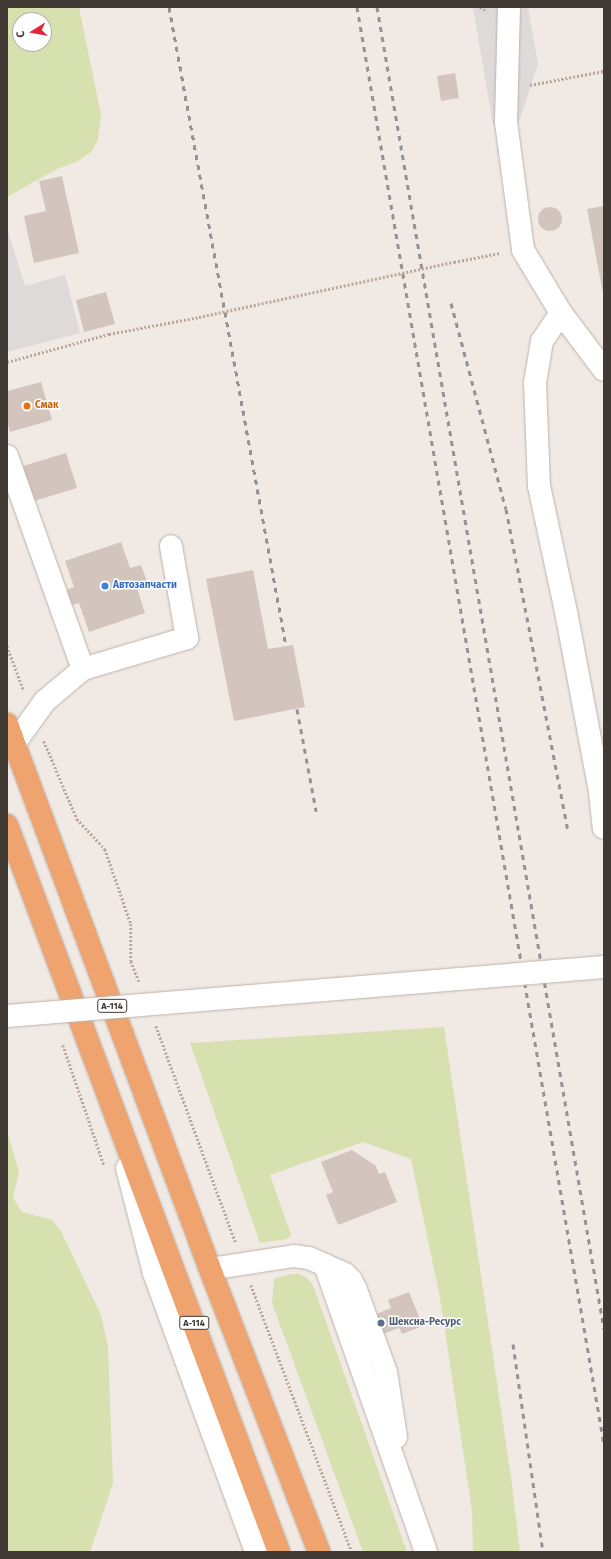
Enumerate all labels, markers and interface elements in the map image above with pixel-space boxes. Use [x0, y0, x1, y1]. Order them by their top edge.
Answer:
north arrow [12, 12, 52, 52]
text: С [14, 30, 28, 39]
place label: Смак [35, 400, 58, 412]
marker: Смак [22, 401, 32, 411]
place label: Автозапчасти [113, 580, 177, 592]
marker: Автозапчасти [100, 581, 110, 591]
road number: А-114 [97, 999, 127, 1013]
road number: А-114 [179, 1316, 209, 1330]
place label: Шексна-Ресурс [389, 1317, 461, 1329]
marker: Шексна-Ресурс [376, 1318, 386, 1328]

